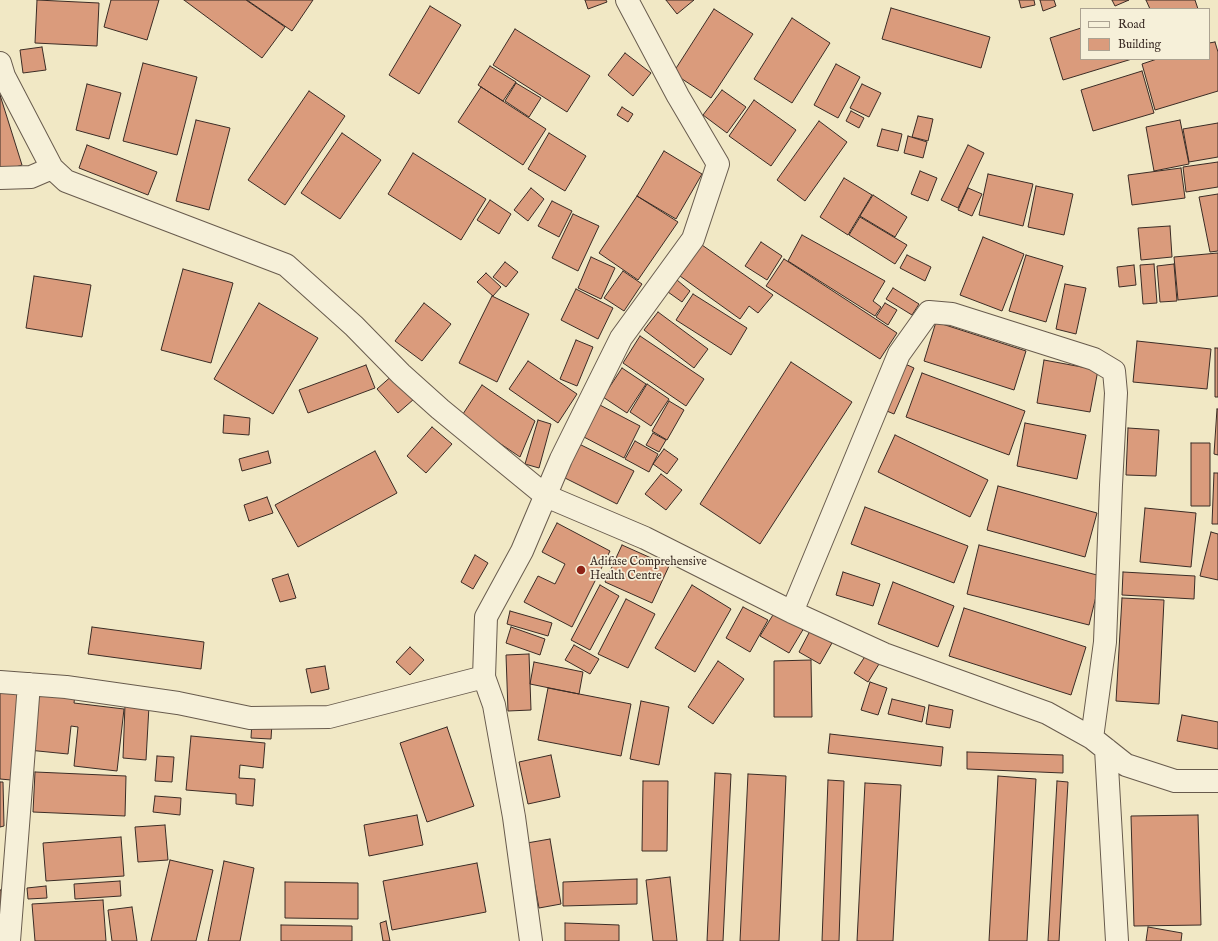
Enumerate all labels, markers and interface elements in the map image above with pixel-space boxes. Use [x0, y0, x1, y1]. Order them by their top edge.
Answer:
legend [1080, 8, 1210, 60]
text: Road [1118, 17, 1145, 32]
text: Building [1118, 37, 1161, 52]
place label: Adifase Comprehensive Health Centre [590, 556, 707, 584]
marker: Adifase Comprehensive Health Centre [575, 564, 587, 576]

